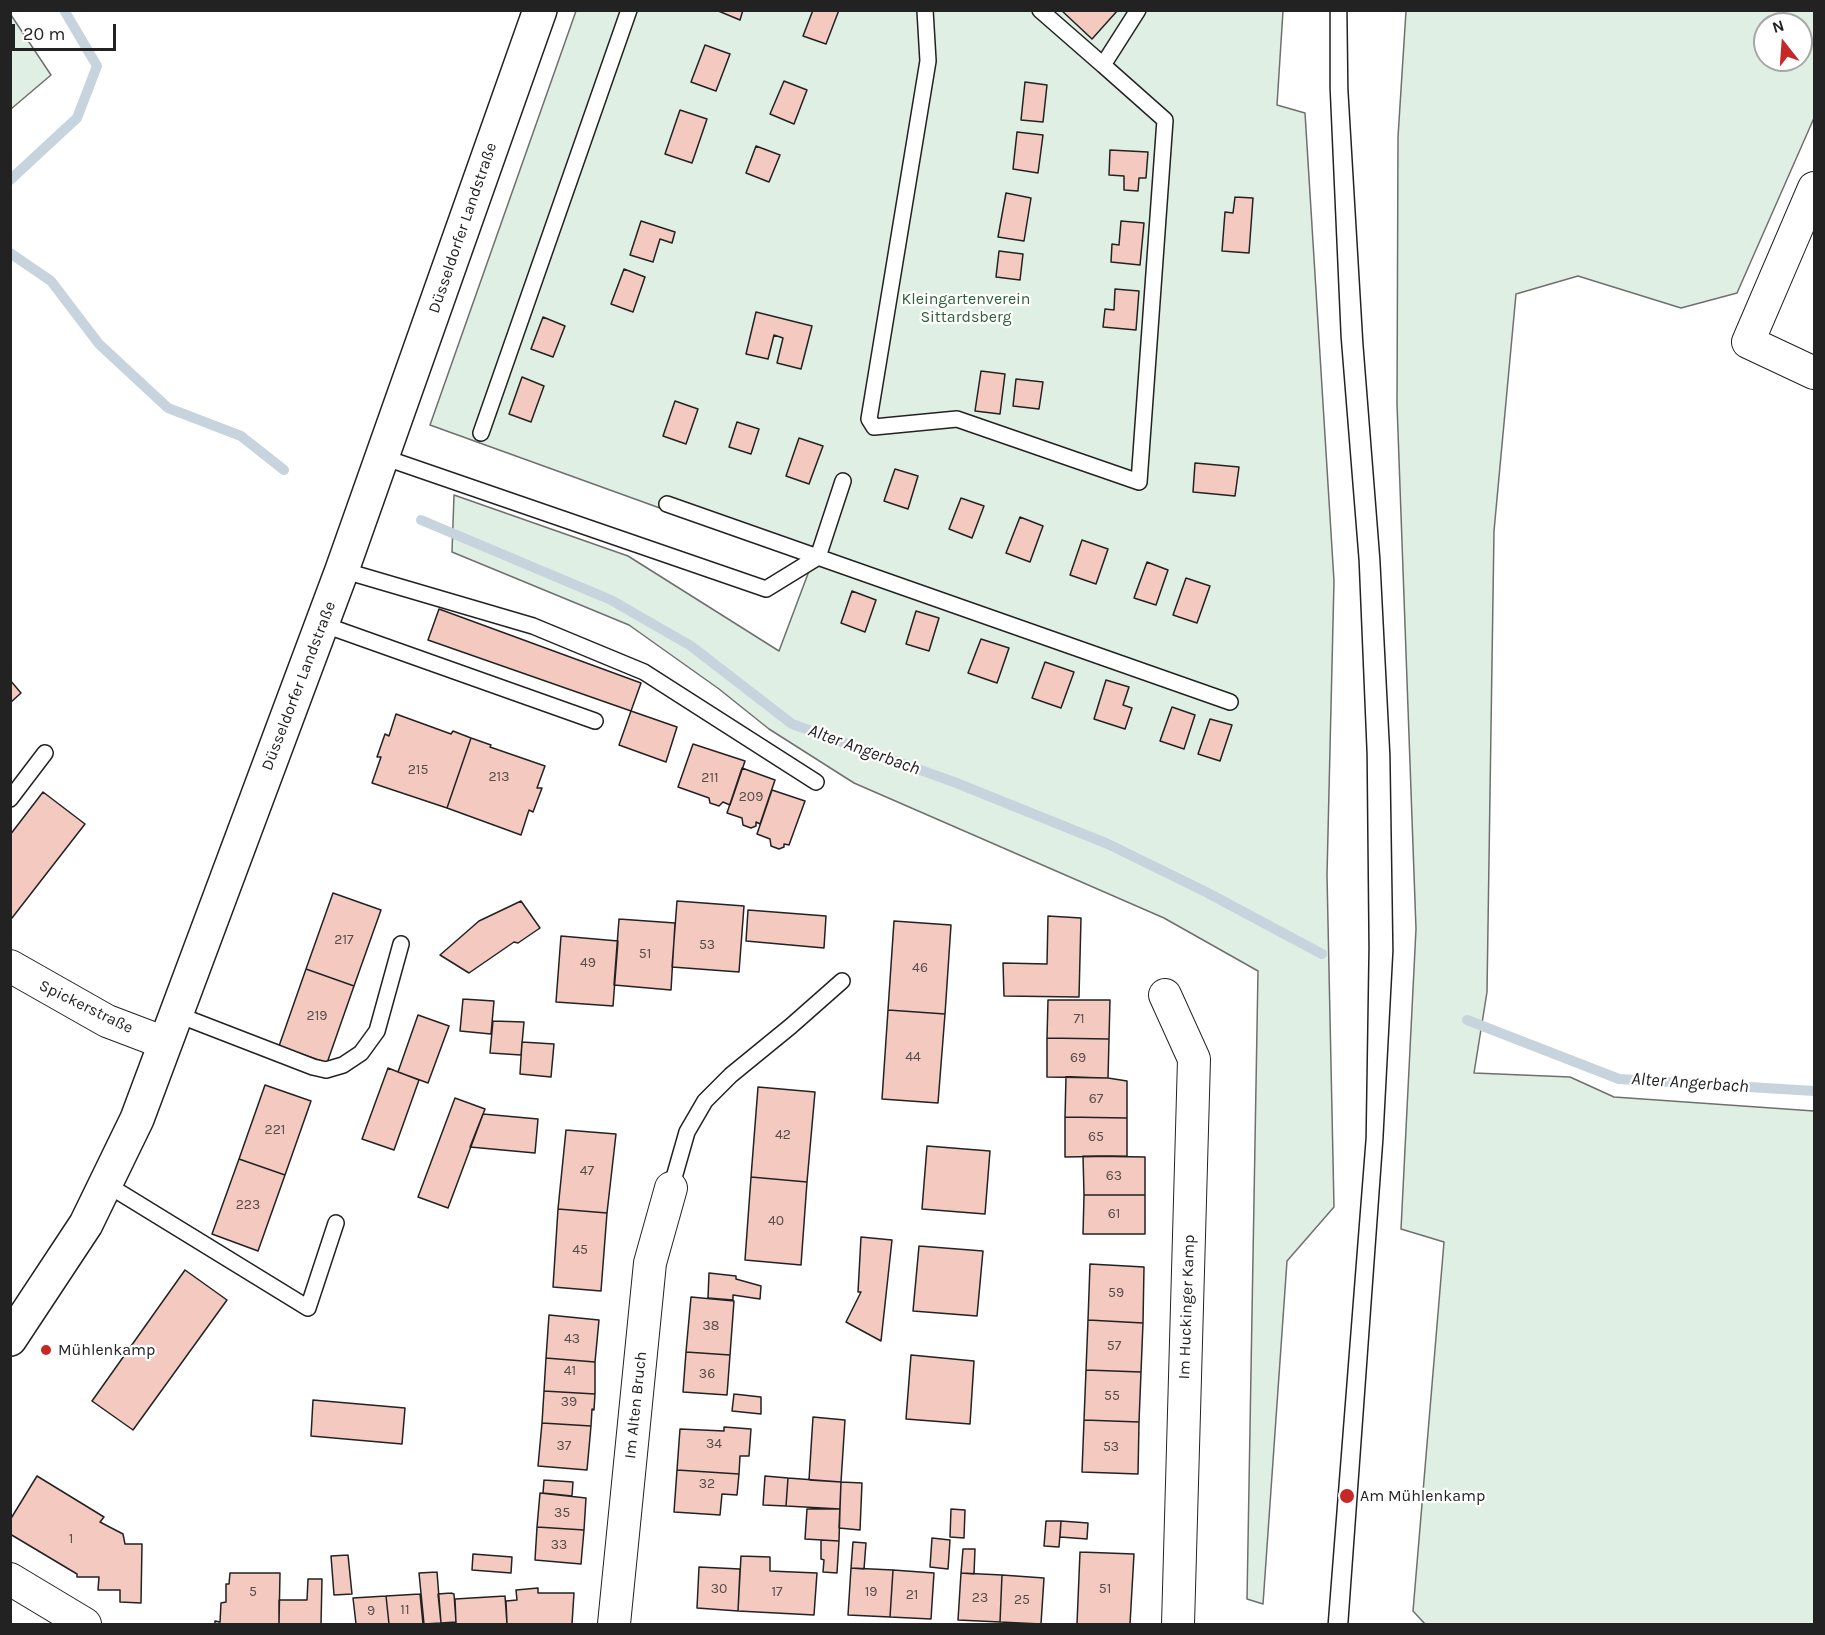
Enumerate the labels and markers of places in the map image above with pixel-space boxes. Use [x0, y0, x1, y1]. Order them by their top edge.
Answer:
place label: Mühlenkamp [58, 1340, 155, 1360]
marker: Mühlenkamp [39, 1343, 53, 1357]
place label: Am Mühlenkamp [1360, 1486, 1485, 1506]
marker: Am Mühlenkamp [1338, 1487, 1356, 1505]

